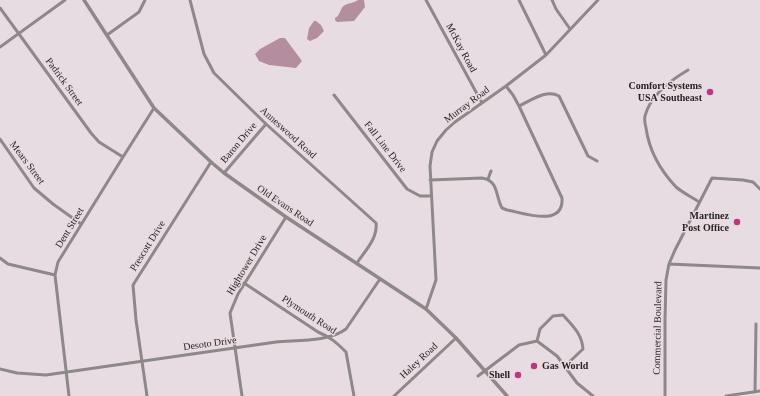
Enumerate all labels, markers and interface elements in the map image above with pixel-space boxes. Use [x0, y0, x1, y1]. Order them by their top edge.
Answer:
street label: McKay Road [443, 22, 479, 74]
street label: Padrick Street [43, 56, 85, 108]
place label: Comfort Systems USA Southeast [628, 80, 702, 104]
street label: Murray Road [442, 84, 492, 126]
marker: Comfort Systems USA Southeast [705, 87, 715, 97]
street label: Anneswood Road [257, 105, 319, 161]
street label: Fall Line Drive [361, 119, 409, 175]
street label: Baron Drive [218, 120, 260, 166]
street label: Mears Street [7, 139, 47, 187]
street label: Old Evans Road [254, 183, 316, 229]
street label: Dent Street [53, 206, 87, 250]
place label: Martinez Post Office [682, 210, 729, 234]
marker: Martinez Post Office [732, 217, 742, 227]
street label: Prescott Drive [128, 218, 168, 274]
street label: Hightower Drive [224, 233, 270, 297]
street label: Commercial Boulevard [651, 281, 665, 375]
street label: Plymouth Road [280, 293, 338, 337]
street label: Desoto Drive [183, 334, 237, 354]
street label: Haley Road [398, 340, 440, 382]
place label: Gas World [542, 360, 588, 372]
marker: Gas World [529, 361, 539, 371]
place label: Shell [489, 369, 510, 381]
marker: Shell [513, 370, 523, 380]

